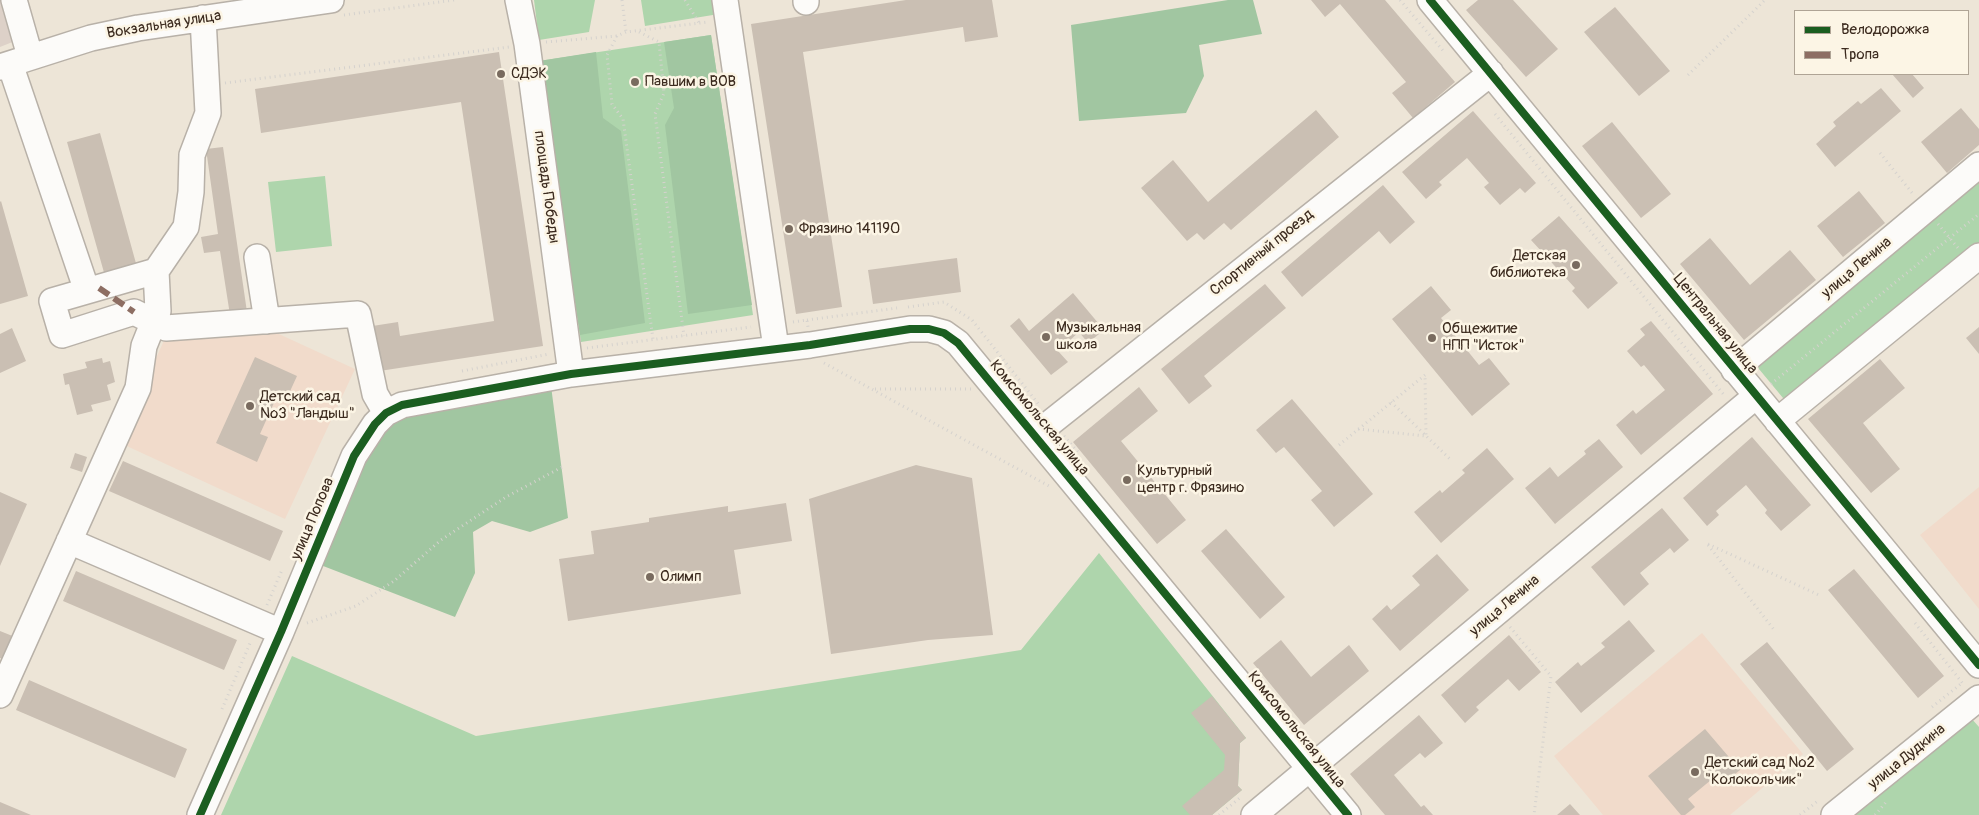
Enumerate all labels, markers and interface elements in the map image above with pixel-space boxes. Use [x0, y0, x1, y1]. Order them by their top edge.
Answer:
street label: Вокзальная улица [106, 7, 222, 43]
legend [1794, 10, 1969, 75]
text: Велодорожка [1841, 20, 1929, 39]
text: Тропа [1841, 45, 1879, 64]
place label: СДЭК [511, 65, 547, 83]
marker: СДЭК [495, 68, 507, 80]
place label: Павшим в ВОВ [645, 73, 736, 91]
marker: Павшим в ВОВ [629, 76, 641, 88]
street label: площадь Победы [529, 130, 563, 244]
street label: Спортивный проезд [1207, 206, 1317, 300]
place label: Фрязино 141190 [799, 220, 900, 238]
marker: Фрязино 141190 [783, 223, 795, 235]
street label: улица Ленина [1818, 234, 1896, 302]
place label: Детская библиотека [1490, 247, 1566, 282]
marker: Детская библиотека [1570, 259, 1582, 271]
street label: Центральная улица [1669, 270, 1761, 378]
place label: Музыкальная школа [1056, 319, 1141, 354]
place label: Общежитие НПП "Исток" [1442, 320, 1525, 355]
marker: Музыкальная школа [1040, 331, 1052, 343]
marker: Общежитие НПП "Исток" [1426, 332, 1438, 344]
street label: Комсомольская улица [986, 357, 1092, 479]
place label: Детский сад №3 "Ландыш" [260, 388, 355, 423]
marker: Детский сад №3 "Ландыш" [244, 400, 256, 412]
place label: Культурный центр г. Фрязино [1137, 462, 1244, 497]
marker: Культурный центр г. Фрязино [1121, 474, 1133, 486]
street label: улица Попова [288, 475, 338, 563]
place label: Олимп [660, 568, 702, 586]
marker: Олимп [644, 571, 656, 583]
street label: улица Ленина [1466, 572, 1544, 640]
street label: Комсомольская улица [1243, 668, 1349, 792]
street label: улица Дудкина [1865, 720, 1949, 794]
place label: Детский сад №2 "Колокольчик" [1705, 754, 1815, 789]
marker: Детский сад №2 "Колокольчик" [1689, 766, 1701, 778]

